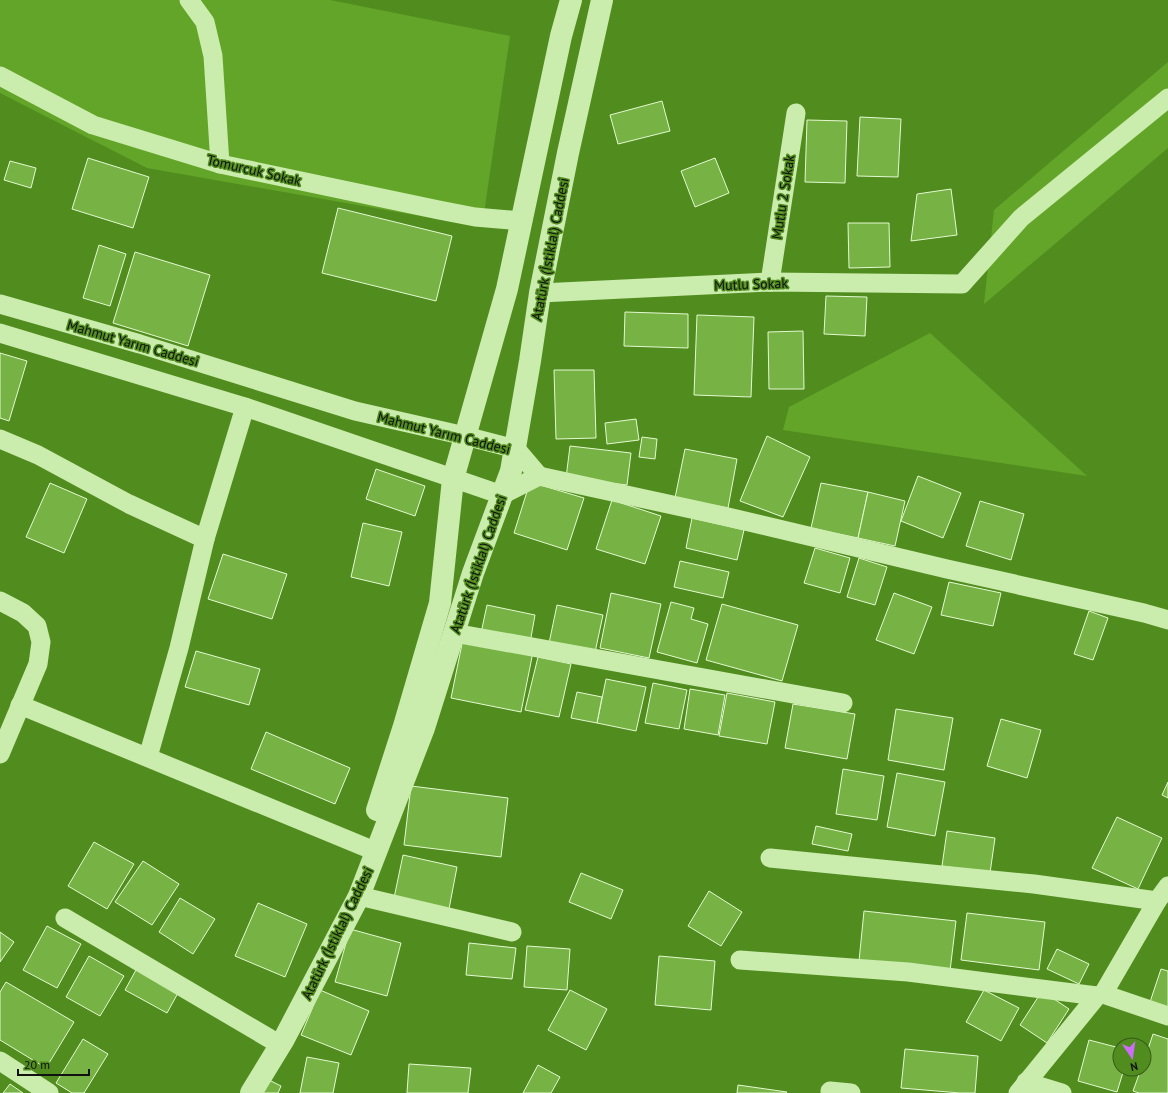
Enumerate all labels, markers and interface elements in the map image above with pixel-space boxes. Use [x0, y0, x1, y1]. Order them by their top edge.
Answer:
street label: Tomurcuk Sokak [205, 150, 303, 190]
street label: Mutlu 2 Sokak [767, 153, 799, 241]
street label: Atatürk (İstiklal) Caddesi [527, 176, 573, 322]
street label: Mutlu Sokak [714, 274, 789, 294]
street label: Mahmut Yarım Caddesi [65, 316, 201, 370]
street label: Mahmut Yarım Caddesi [376, 408, 512, 458]
street label: Atatürk (İstiklal) Caddesi [446, 492, 510, 636]
street label: Atatürk (İstiklal) Caddesi [297, 864, 377, 1002]
north arrow [1112, 1037, 1152, 1077]
scale bar [18, 1051, 89, 1077]
text: 20 m [24, 1057, 50, 1072]
text: N [1129, 1059, 1139, 1074]

